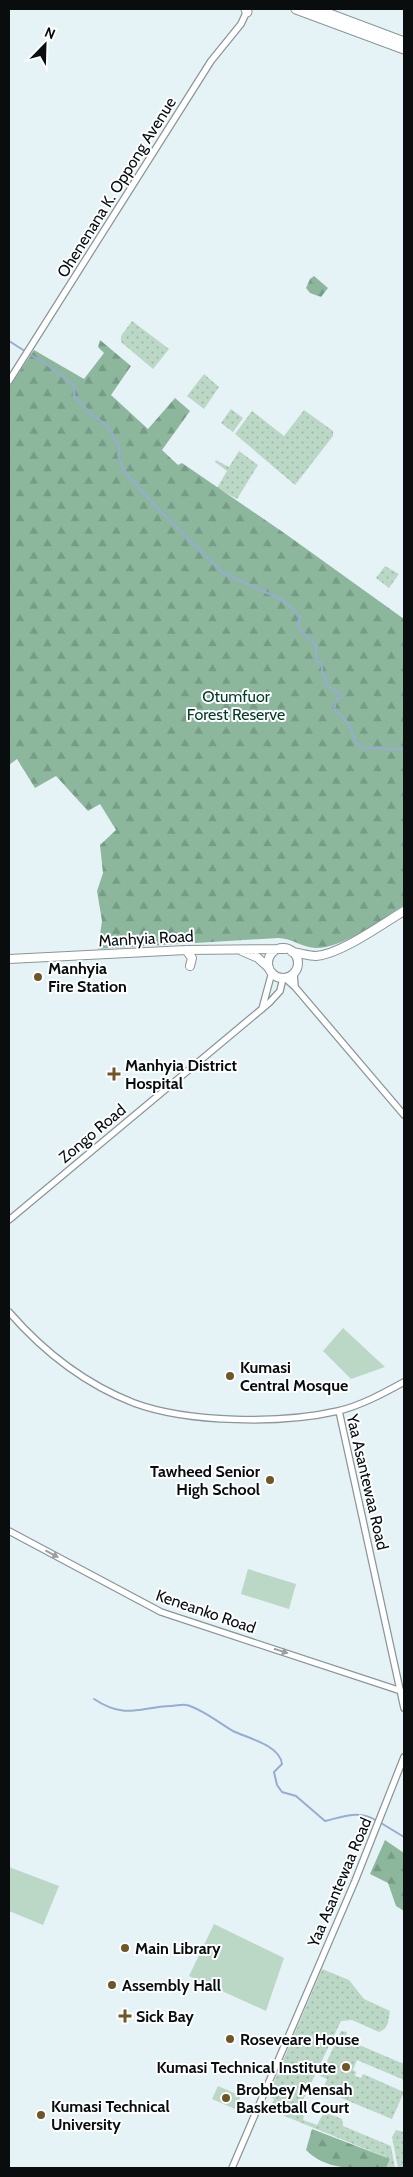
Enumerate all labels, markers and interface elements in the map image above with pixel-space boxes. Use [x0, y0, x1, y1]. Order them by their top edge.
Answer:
north arrow [20, 20, 70, 70]
text: N [42, 23, 58, 43]
street label: Ohenenana K. Oppong Avenue [53, 94, 180, 281]
park label: Otumfuor Forest Reserve [187, 687, 285, 724]
street label: Manhyia Road [98, 927, 194, 950]
place label: Manhyia Fire Station [48, 959, 127, 996]
marker: Manhyia Fire Station [32, 971, 44, 983]
place label: Manhyia District Hospital [125, 1056, 237, 1093]
marker: Manhyia District Hospital [107, 1067, 121, 1081]
street label: Zongo Road [55, 1100, 130, 1167]
place label: Kumasi Central Mosque [240, 1358, 348, 1395]
marker: Kumasi Central Mosque [224, 1370, 236, 1382]
street label: Yaa Asantewaa Road [342, 1411, 392, 1552]
place label: Tawheed Senior High School [150, 1462, 261, 1499]
marker: Tawheed Senior High School [264, 1474, 276, 1486]
one-way arrow [44, 1550, 59, 1558]
street label: Keneanko Road [153, 1585, 258, 1637]
one-way arrow [274, 1648, 289, 1656]
street label: Yaa Asantewaa Road [303, 1815, 375, 1951]
place label: Main Library [135, 1939, 221, 1958]
marker: Main Library [119, 1942, 131, 1954]
place label: Assembly Hall [122, 1976, 221, 1995]
marker: Assembly Hall [106, 1979, 118, 1991]
place label: Sick Bay [136, 2007, 194, 2026]
marker: Sick Bay [118, 2009, 132, 2023]
place label: Roseveare House [240, 2030, 359, 2049]
marker: Roseveare House [224, 2033, 236, 2045]
place label: Kumasi Technical Institute [156, 2058, 336, 2077]
marker: Kumasi Technical Institute [340, 2061, 352, 2073]
place label: Brobbey Mensah Basketball Court [236, 2080, 353, 2117]
marker: Brobbey Mensah Basketball Court [220, 2092, 232, 2104]
place label: Kumasi Technical University [51, 2097, 170, 2134]
marker: Kumasi Technical University [35, 2109, 47, 2121]

